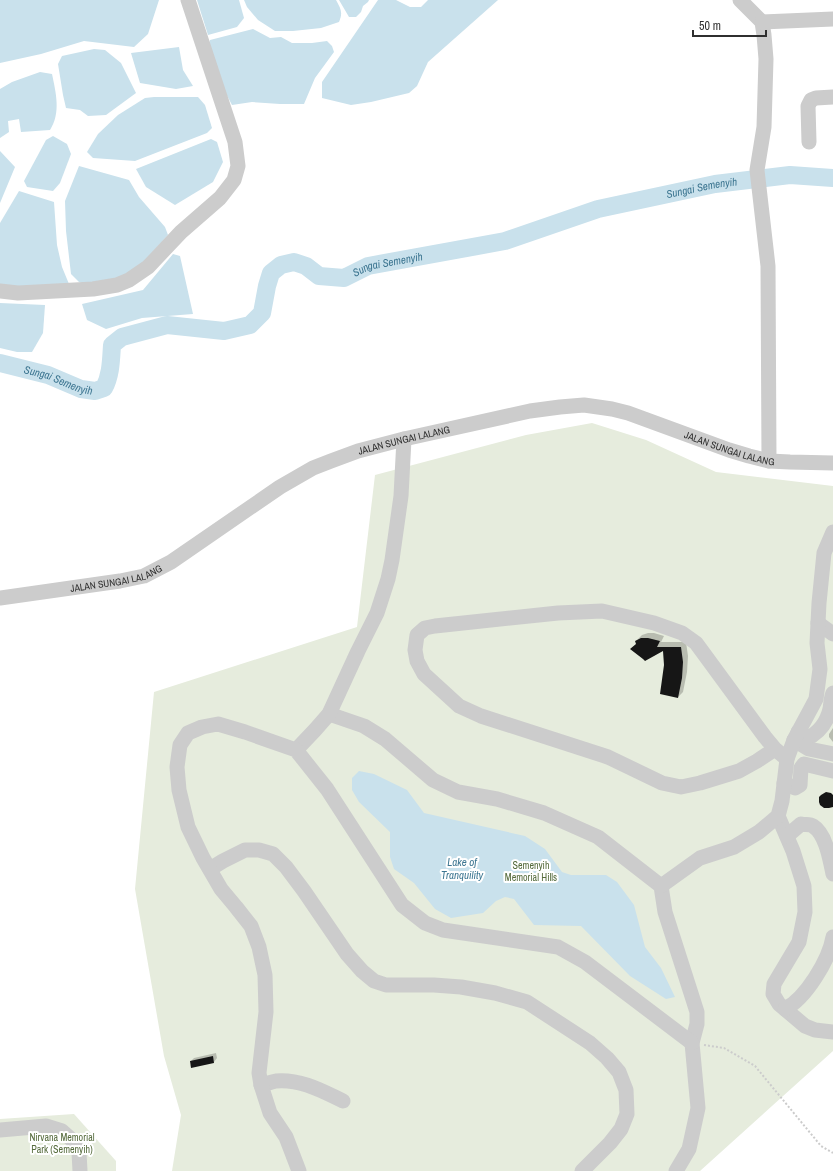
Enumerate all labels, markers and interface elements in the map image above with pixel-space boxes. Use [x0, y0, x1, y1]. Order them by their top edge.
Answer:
scale bar [693, 12, 766, 38]
text: 50 m [699, 18, 721, 34]
water label: Sungai Semenyih [665, 174, 738, 201]
water label: Sungai Semenyih [350, 249, 424, 280]
water label: Sungai Semenyih [23, 362, 93, 398]
street label: JALAN SUNGAI LALANG [357, 423, 451, 458]
street label: JALAN SUNGAI LALANG [683, 428, 775, 468]
street label: JALAN SUNGAI LALANG [69, 562, 164, 595]
water label: Lake of Tranquility [441, 855, 484, 882]
park label: Semenyih Memorial Hills [505, 859, 557, 884]
park label: Nirvana Memorial Park (Semenyih) [29, 1131, 95, 1156]

